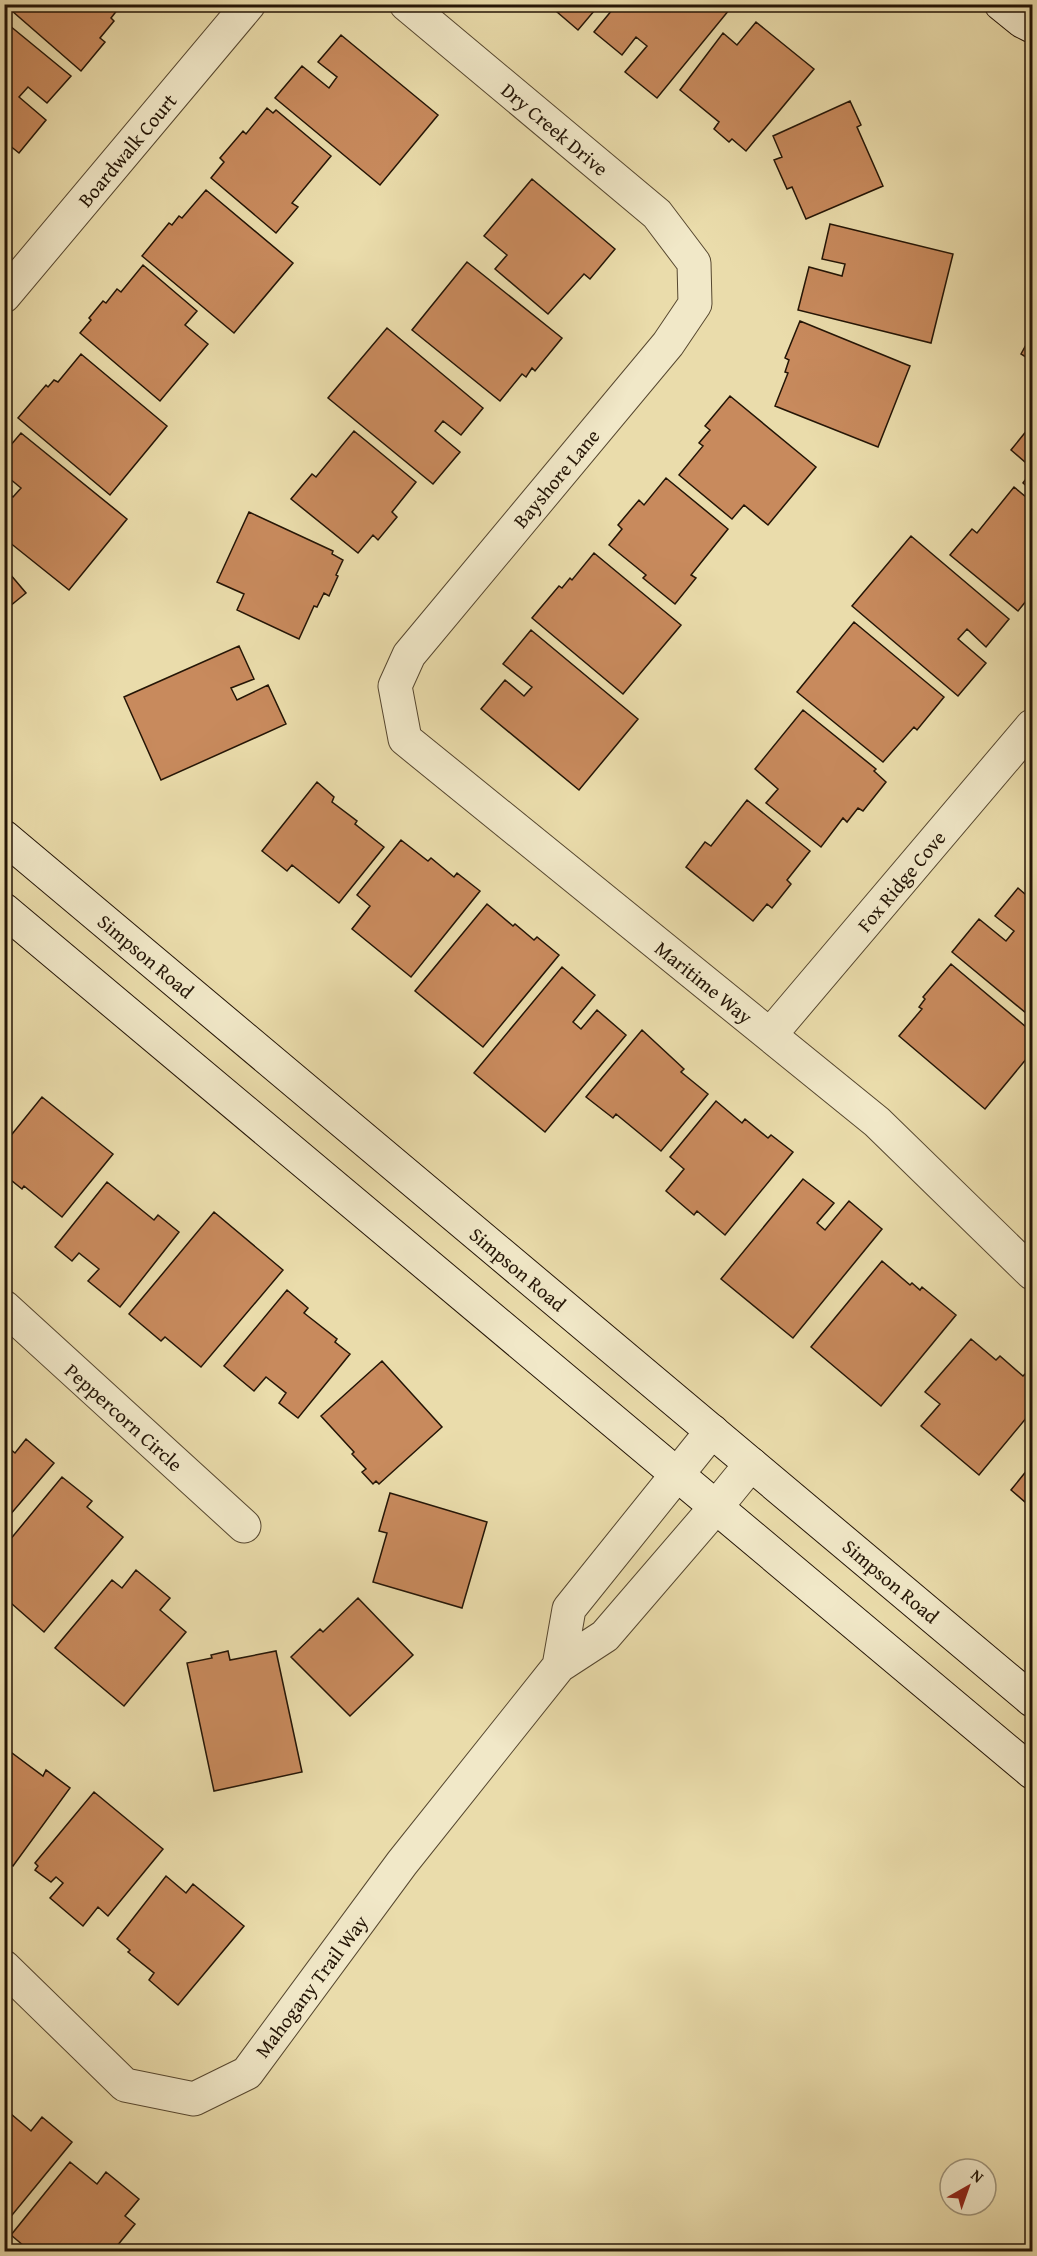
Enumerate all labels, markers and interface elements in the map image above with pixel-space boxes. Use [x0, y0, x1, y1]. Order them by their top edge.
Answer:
street label: Dry Creek Drive [495, 76, 615, 182]
street label: Boardwalk Court [71, 87, 183, 213]
street label: Bayshore Lane [506, 422, 606, 534]
street label: Fox Ridge Cove [850, 824, 952, 938]
street label: Simpson Road [91, 907, 201, 1005]
street label: Maritime Way [649, 934, 759, 1030]
street label: Simpson Road [463, 1220, 573, 1318]
street label: Peppercorn Circle [59, 1356, 189, 1478]
street label: Simpson Road [836, 1532, 946, 1630]
street label: Mahogany Trail Way [248, 1908, 374, 2064]
north arrow [938, 2157, 998, 2217]
text: N [966, 2163, 990, 2188]

